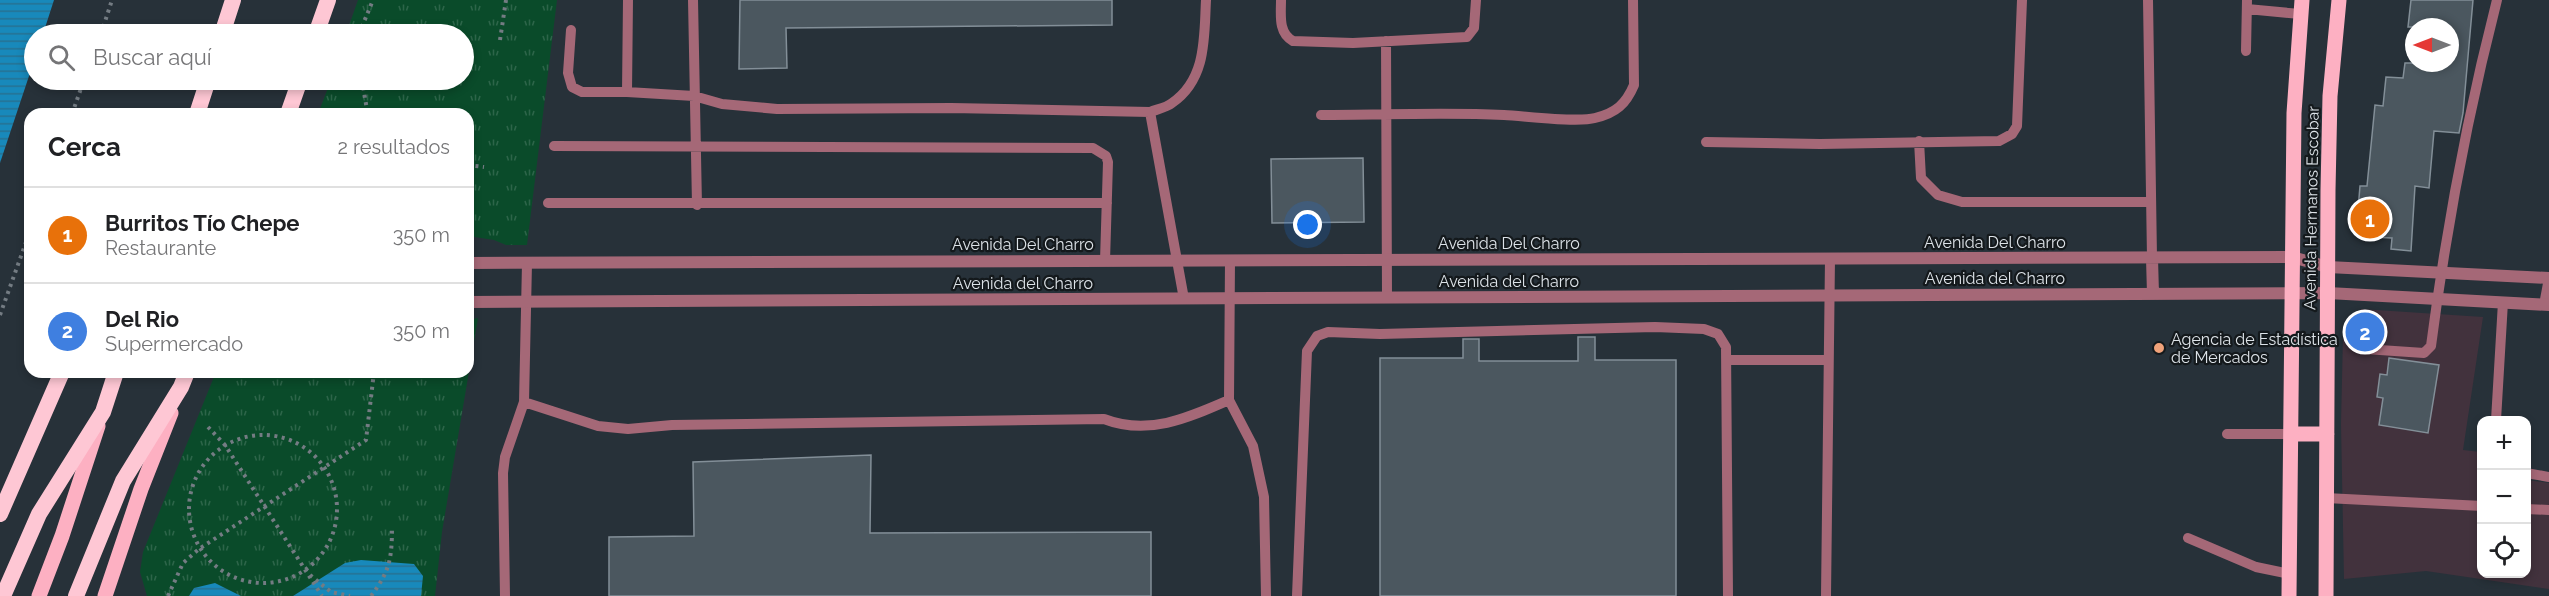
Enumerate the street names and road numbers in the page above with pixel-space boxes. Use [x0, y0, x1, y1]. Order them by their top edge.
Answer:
street label: Avenida Hermanos Escobar [2300, 105, 2323, 310]
street label: Avenida Del Charro [1924, 233, 2066, 252]
street label: Avenida Del Charro [1438, 234, 1580, 253]
street label: Avenida Del Charro [952, 235, 1094, 254]
street label: Avenida del Charro [1925, 269, 2065, 288]
street label: Avenida del Charro [1439, 272, 1579, 291]
street label: Avenida del Charro [953, 274, 1093, 293]

